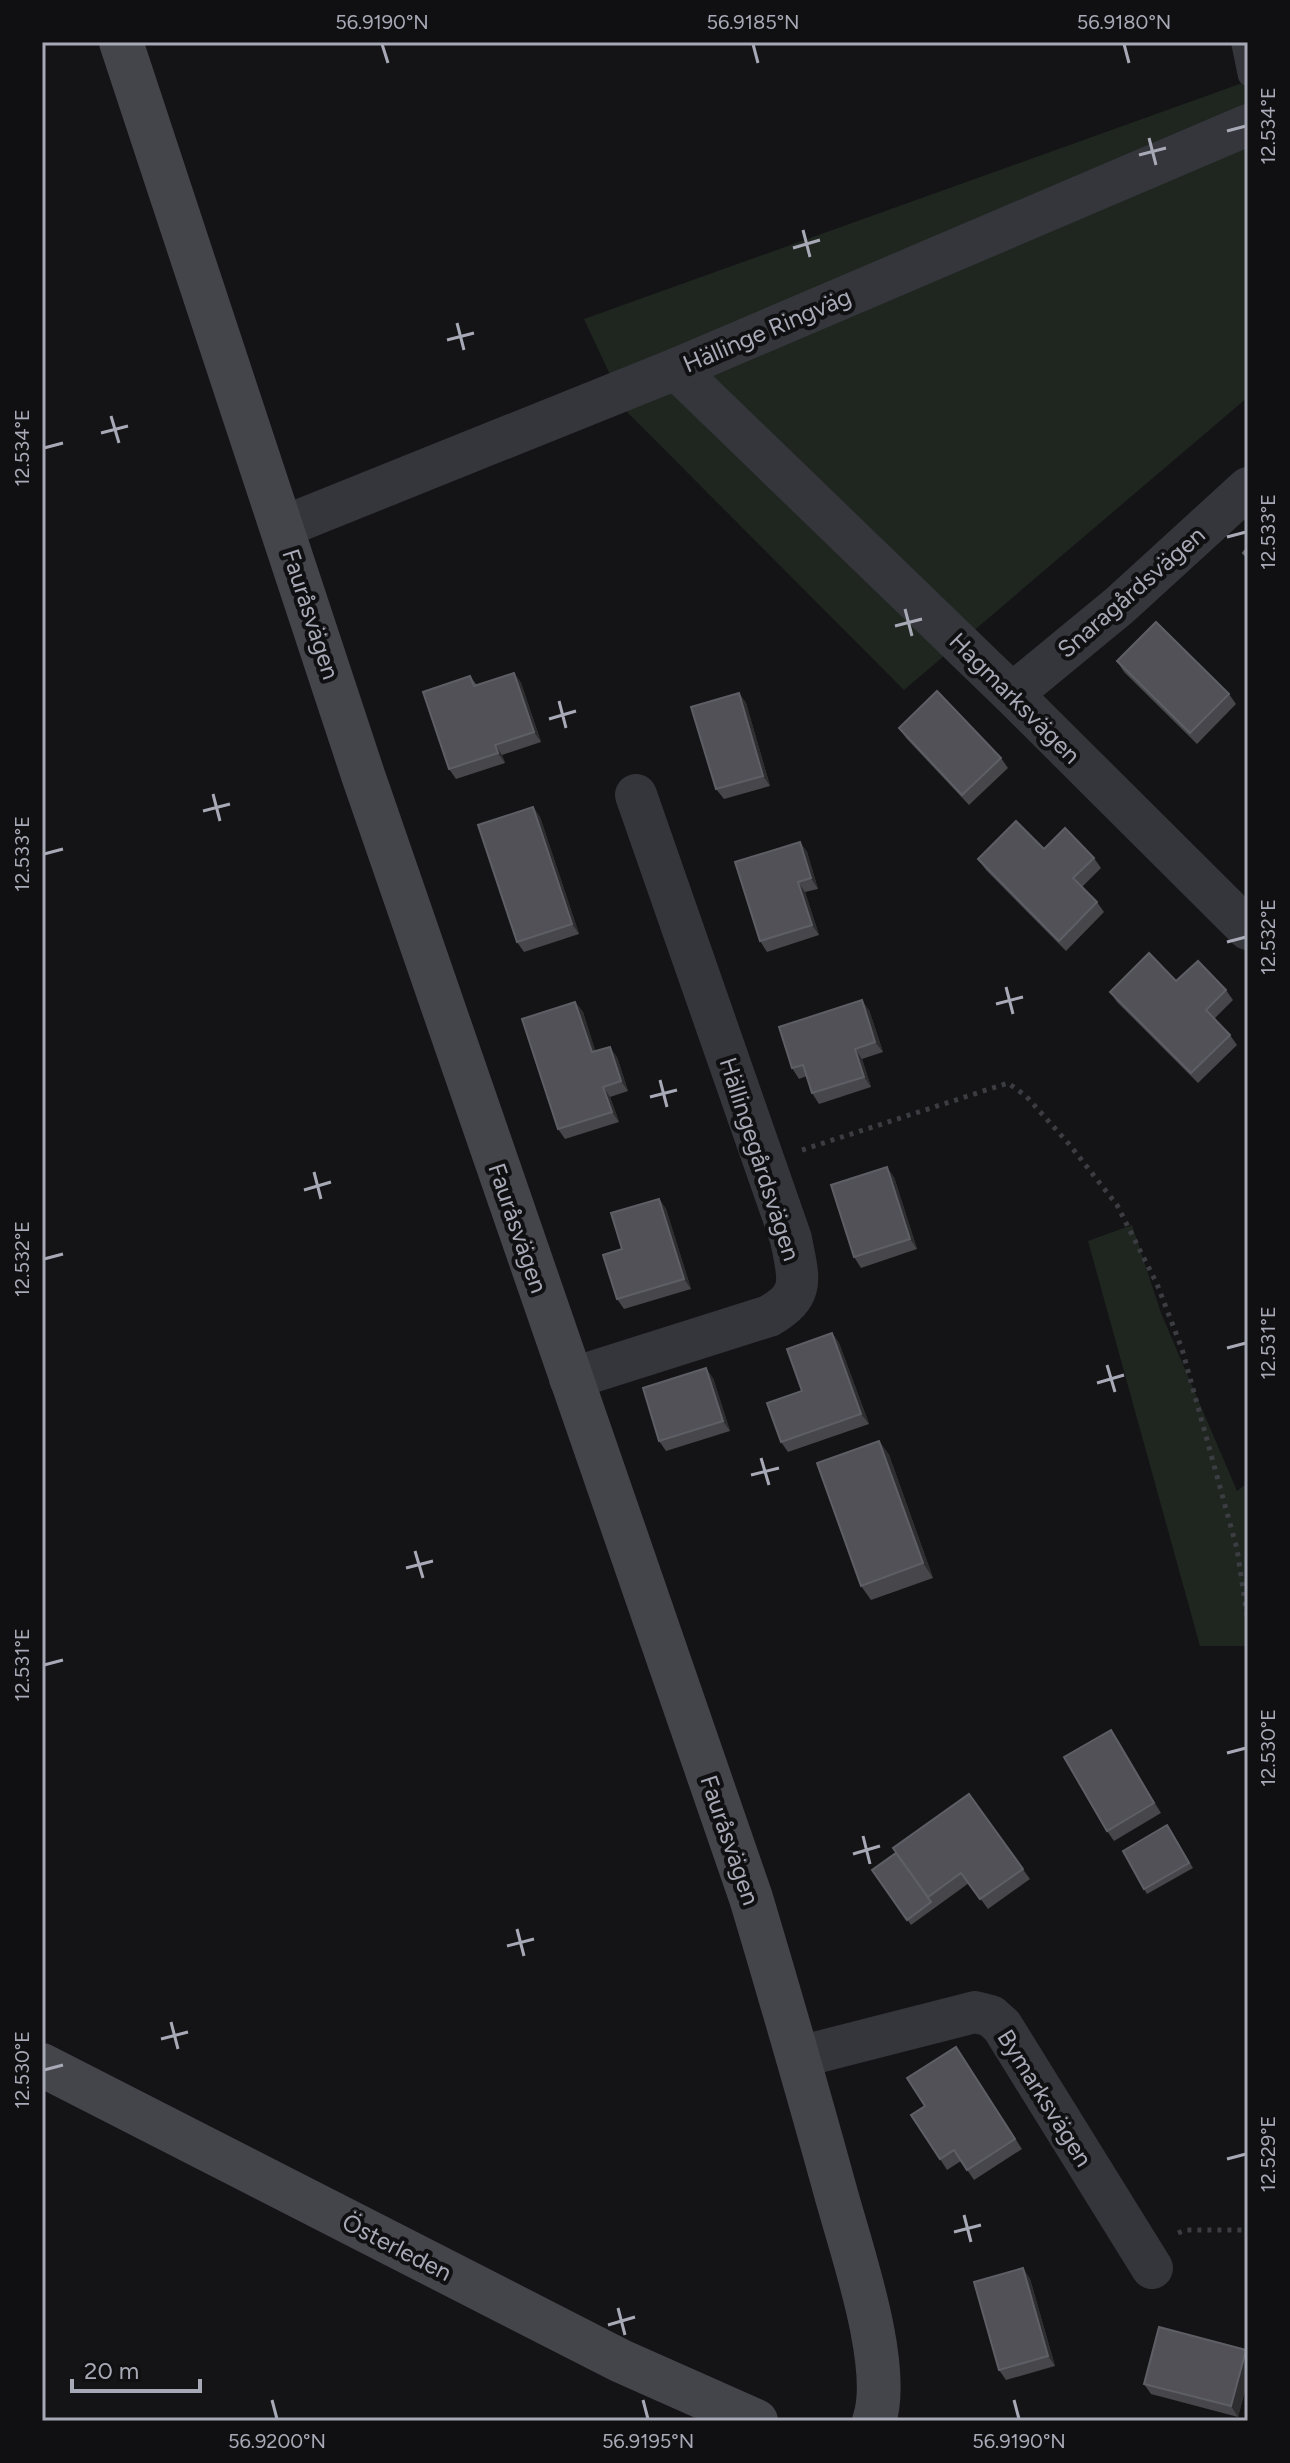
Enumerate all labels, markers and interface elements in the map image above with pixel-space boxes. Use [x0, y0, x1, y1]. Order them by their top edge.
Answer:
text: 56.9190°N [335, 10, 429, 34]
text: 56.9185°N [706, 10, 800, 34]
text: 56.9180°N [1077, 10, 1171, 34]
text: 12.534°E [1256, 87, 1280, 165]
street label: Hällinge Ringväg [679, 282, 855, 378]
text: 12.534°E [10, 409, 34, 487]
text: 12.533°E [1256, 494, 1280, 570]
street label: Snaragårdsvägen [1051, 520, 1211, 664]
street label: Fauråsvägen [276, 545, 346, 683]
street label: Hagmarksvägen [943, 626, 1087, 770]
text: 12.533°E [10, 816, 34, 892]
text: 12.532°E [1256, 899, 1280, 975]
street label: Hällingegårdsvägen [713, 1054, 807, 1264]
street label: Fauråsvägen [482, 1159, 554, 1297]
text: 12.532°E [10, 1221, 34, 1297]
text: 12.531°E [1256, 1306, 1280, 1380]
text: 12.531°E [10, 1628, 34, 1702]
text: 12.530°E [1256, 1709, 1280, 1787]
street label: Fauråsvägen [694, 1771, 766, 1909]
street label: Bymarksvägen [991, 2024, 1099, 2172]
text: 12.530°E [10, 2031, 34, 2109]
text: 12.529°E [1256, 2116, 1280, 2192]
street label: Österleden [337, 2207, 457, 2287]
scale bar [72, 2343, 200, 2393]
text: 20 m [84, 2356, 139, 2385]
text: 56.9200°N [228, 2429, 326, 2453]
text: 56.9195°N [602, 2429, 694, 2453]
text: 56.9190°N [972, 2429, 1066, 2453]

